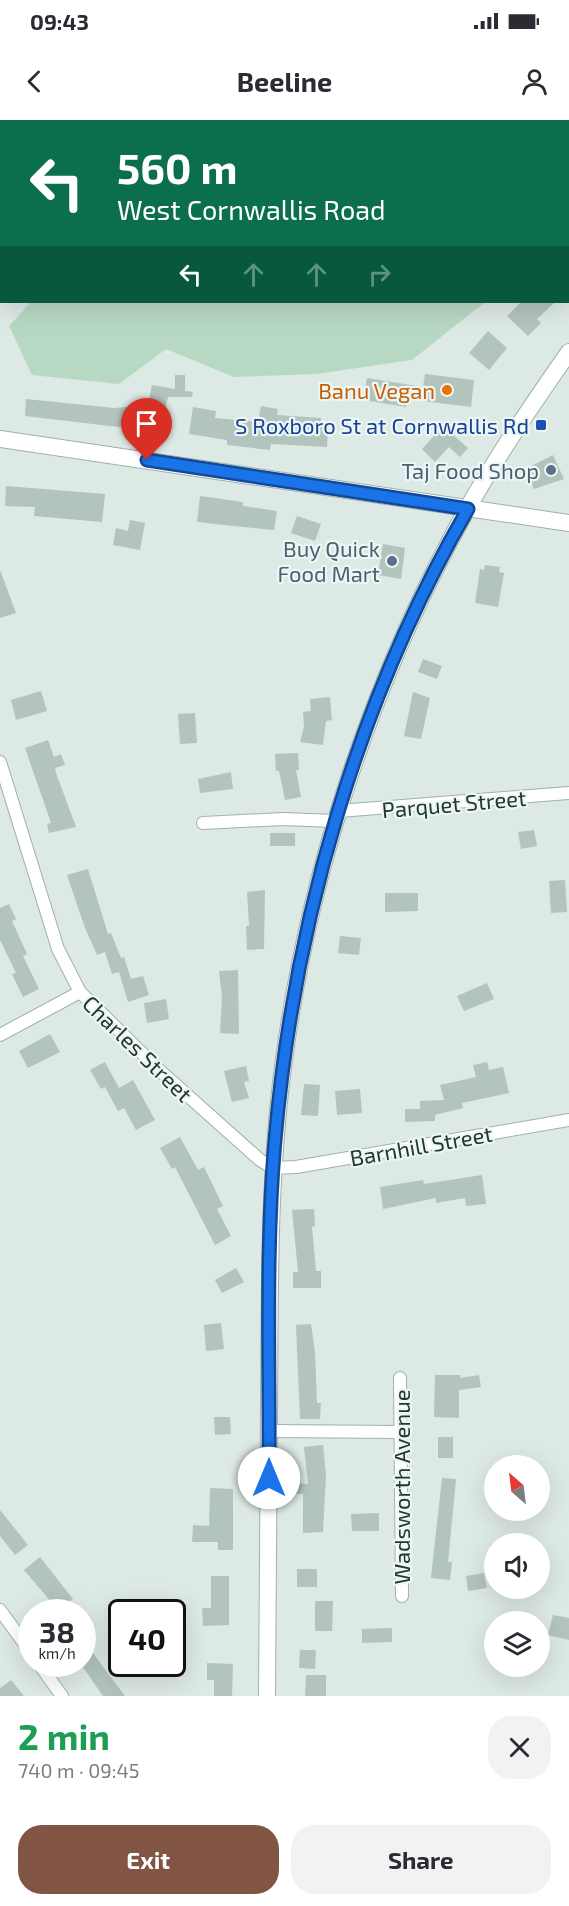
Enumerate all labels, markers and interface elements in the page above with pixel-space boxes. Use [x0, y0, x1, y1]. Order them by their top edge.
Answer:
text: 09:43 [30, 8, 89, 34]
icon: back [18, 65, 51, 98]
text: Beeline [237, 65, 332, 97]
icon: person [518, 65, 551, 98]
text: 560 m [117, 142, 238, 192]
icon: left [18, 144, 96, 222]
text: West Cornwallis Road [117, 193, 386, 225]
icon: left [174, 258, 207, 291]
icon: ahead [237, 258, 270, 291]
icon: ahead [300, 258, 333, 291]
icon: right [363, 258, 396, 291]
place label: Banu Vegan [318, 377, 435, 403]
marker: Banu Vegan [440, 383, 454, 397]
pin [121, 398, 172, 460]
icon: arrive [130, 407, 163, 440]
place label: S Roxboro St at Cornwallis Rd [235, 412, 529, 438]
marker: S Roxboro St at Cornwallis Rd [534, 418, 548, 432]
place label: Taj Food Shop [401, 457, 539, 484]
marker: Taj Food Shop [544, 463, 558, 477]
place label: Buy Quick Food Mart [277, 535, 380, 586]
marker: Buy Quick Food Mart [385, 554, 399, 568]
street label: Parquet Street [381, 784, 527, 822]
street label: Charles Street [78, 989, 198, 1107]
street label: Barnhill Street [348, 1120, 494, 1170]
street label: Wadsworth Avenue [388, 1389, 414, 1585]
position arrow [237, 1446, 301, 1510]
north arrow [484, 1455, 550, 1521]
map controls [484, 1455, 550, 1677]
button: sound [484, 1533, 550, 1599]
speed limit sign: 40 [108, 1599, 186, 1677]
button: layers [484, 1611, 550, 1677]
text: 38 [39, 1613, 75, 1649]
text: km/h [38, 1644, 76, 1662]
text: 2 min [18, 1714, 110, 1757]
button: close [488, 1716, 551, 1779]
text: 740 m · 09:45 [18, 1758, 139, 1782]
button: Exit [18, 1825, 279, 1894]
button: Share [291, 1825, 551, 1894]

